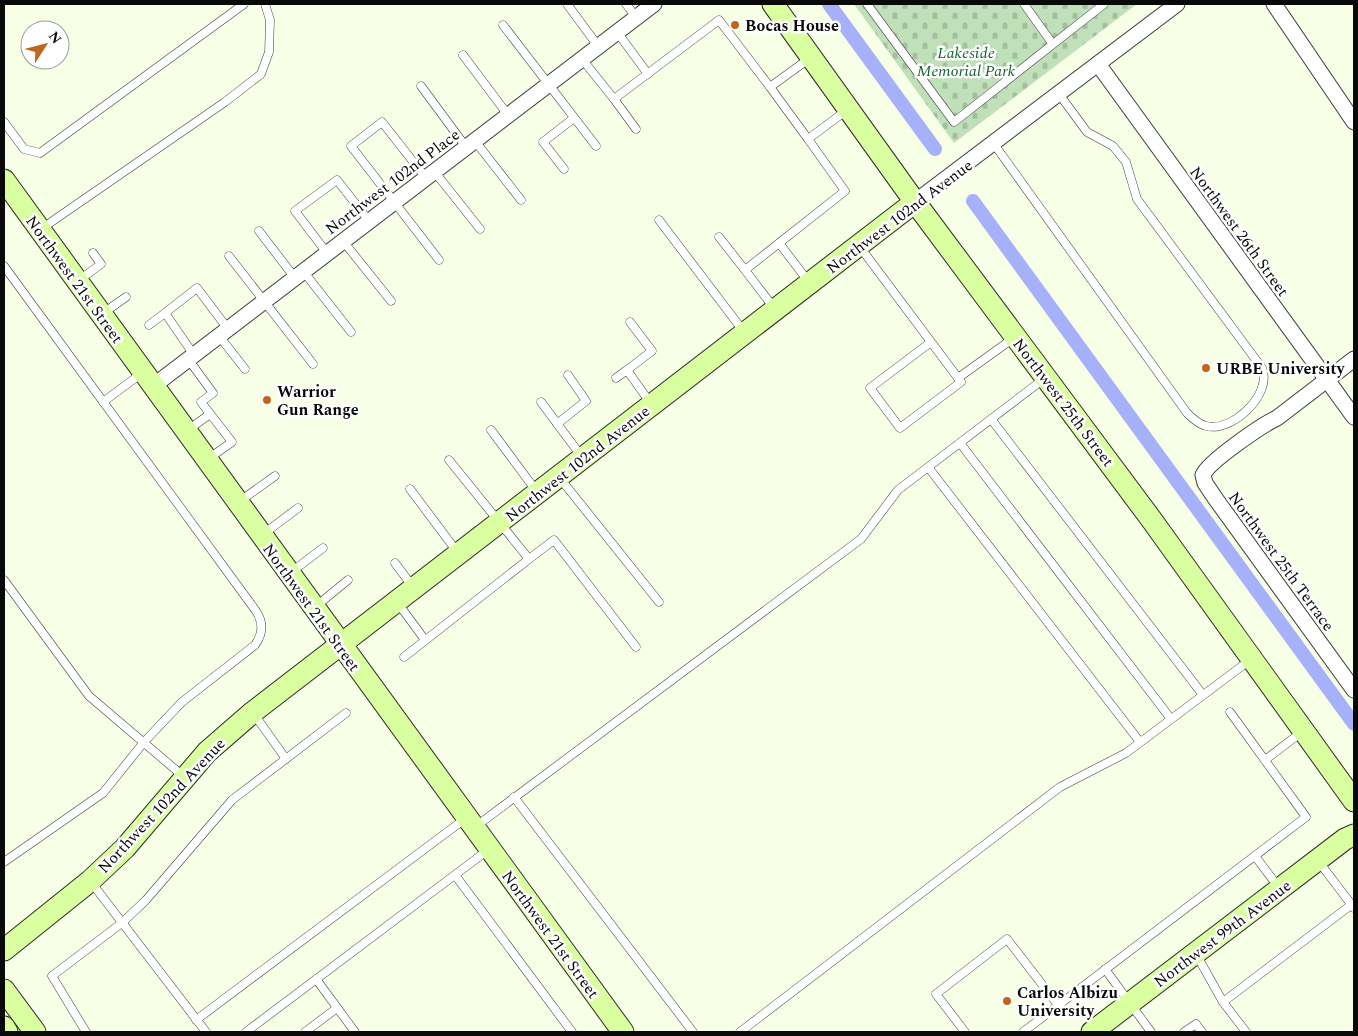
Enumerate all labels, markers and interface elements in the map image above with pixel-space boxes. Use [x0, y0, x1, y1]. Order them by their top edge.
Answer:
place label: Bocas House [745, 14, 839, 38]
marker: Bocas House [729, 19, 741, 31]
north arrow [20, 20, 70, 70]
text: N [43, 27, 67, 48]
park label: Lakeside Memorial Park [917, 41, 1016, 83]
street label: Northwest 102nd Place [320, 123, 465, 240]
street label: Northwest 102nd Avenue [821, 154, 978, 280]
street label: Northwest 26th Street [1184, 162, 1295, 302]
street label: Northwest 21st Street [19, 211, 129, 349]
street label: Northwest 25th Street [1007, 333, 1120, 472]
place label: URBE University [1216, 357, 1346, 381]
marker: URBE University [1200, 362, 1212, 374]
place label: Warrior Gun Range [277, 380, 359, 422]
marker: Warrior Gun Range [261, 394, 273, 406]
street label: Northwest 102nd Avenue [500, 400, 655, 528]
street label: Northwest 25th Terrace [1222, 487, 1340, 636]
street label: Northwest 21st Street [256, 539, 366, 677]
street label: Northwest 102nd Avenue [92, 732, 231, 879]
street label: Northwest 21st Street [495, 866, 605, 1004]
street label: Northwest 99th Avenue [1149, 874, 1296, 994]
place label: Carlos Albizu University [1017, 981, 1118, 1023]
marker: Carlos Albizu University [1001, 995, 1013, 1007]

